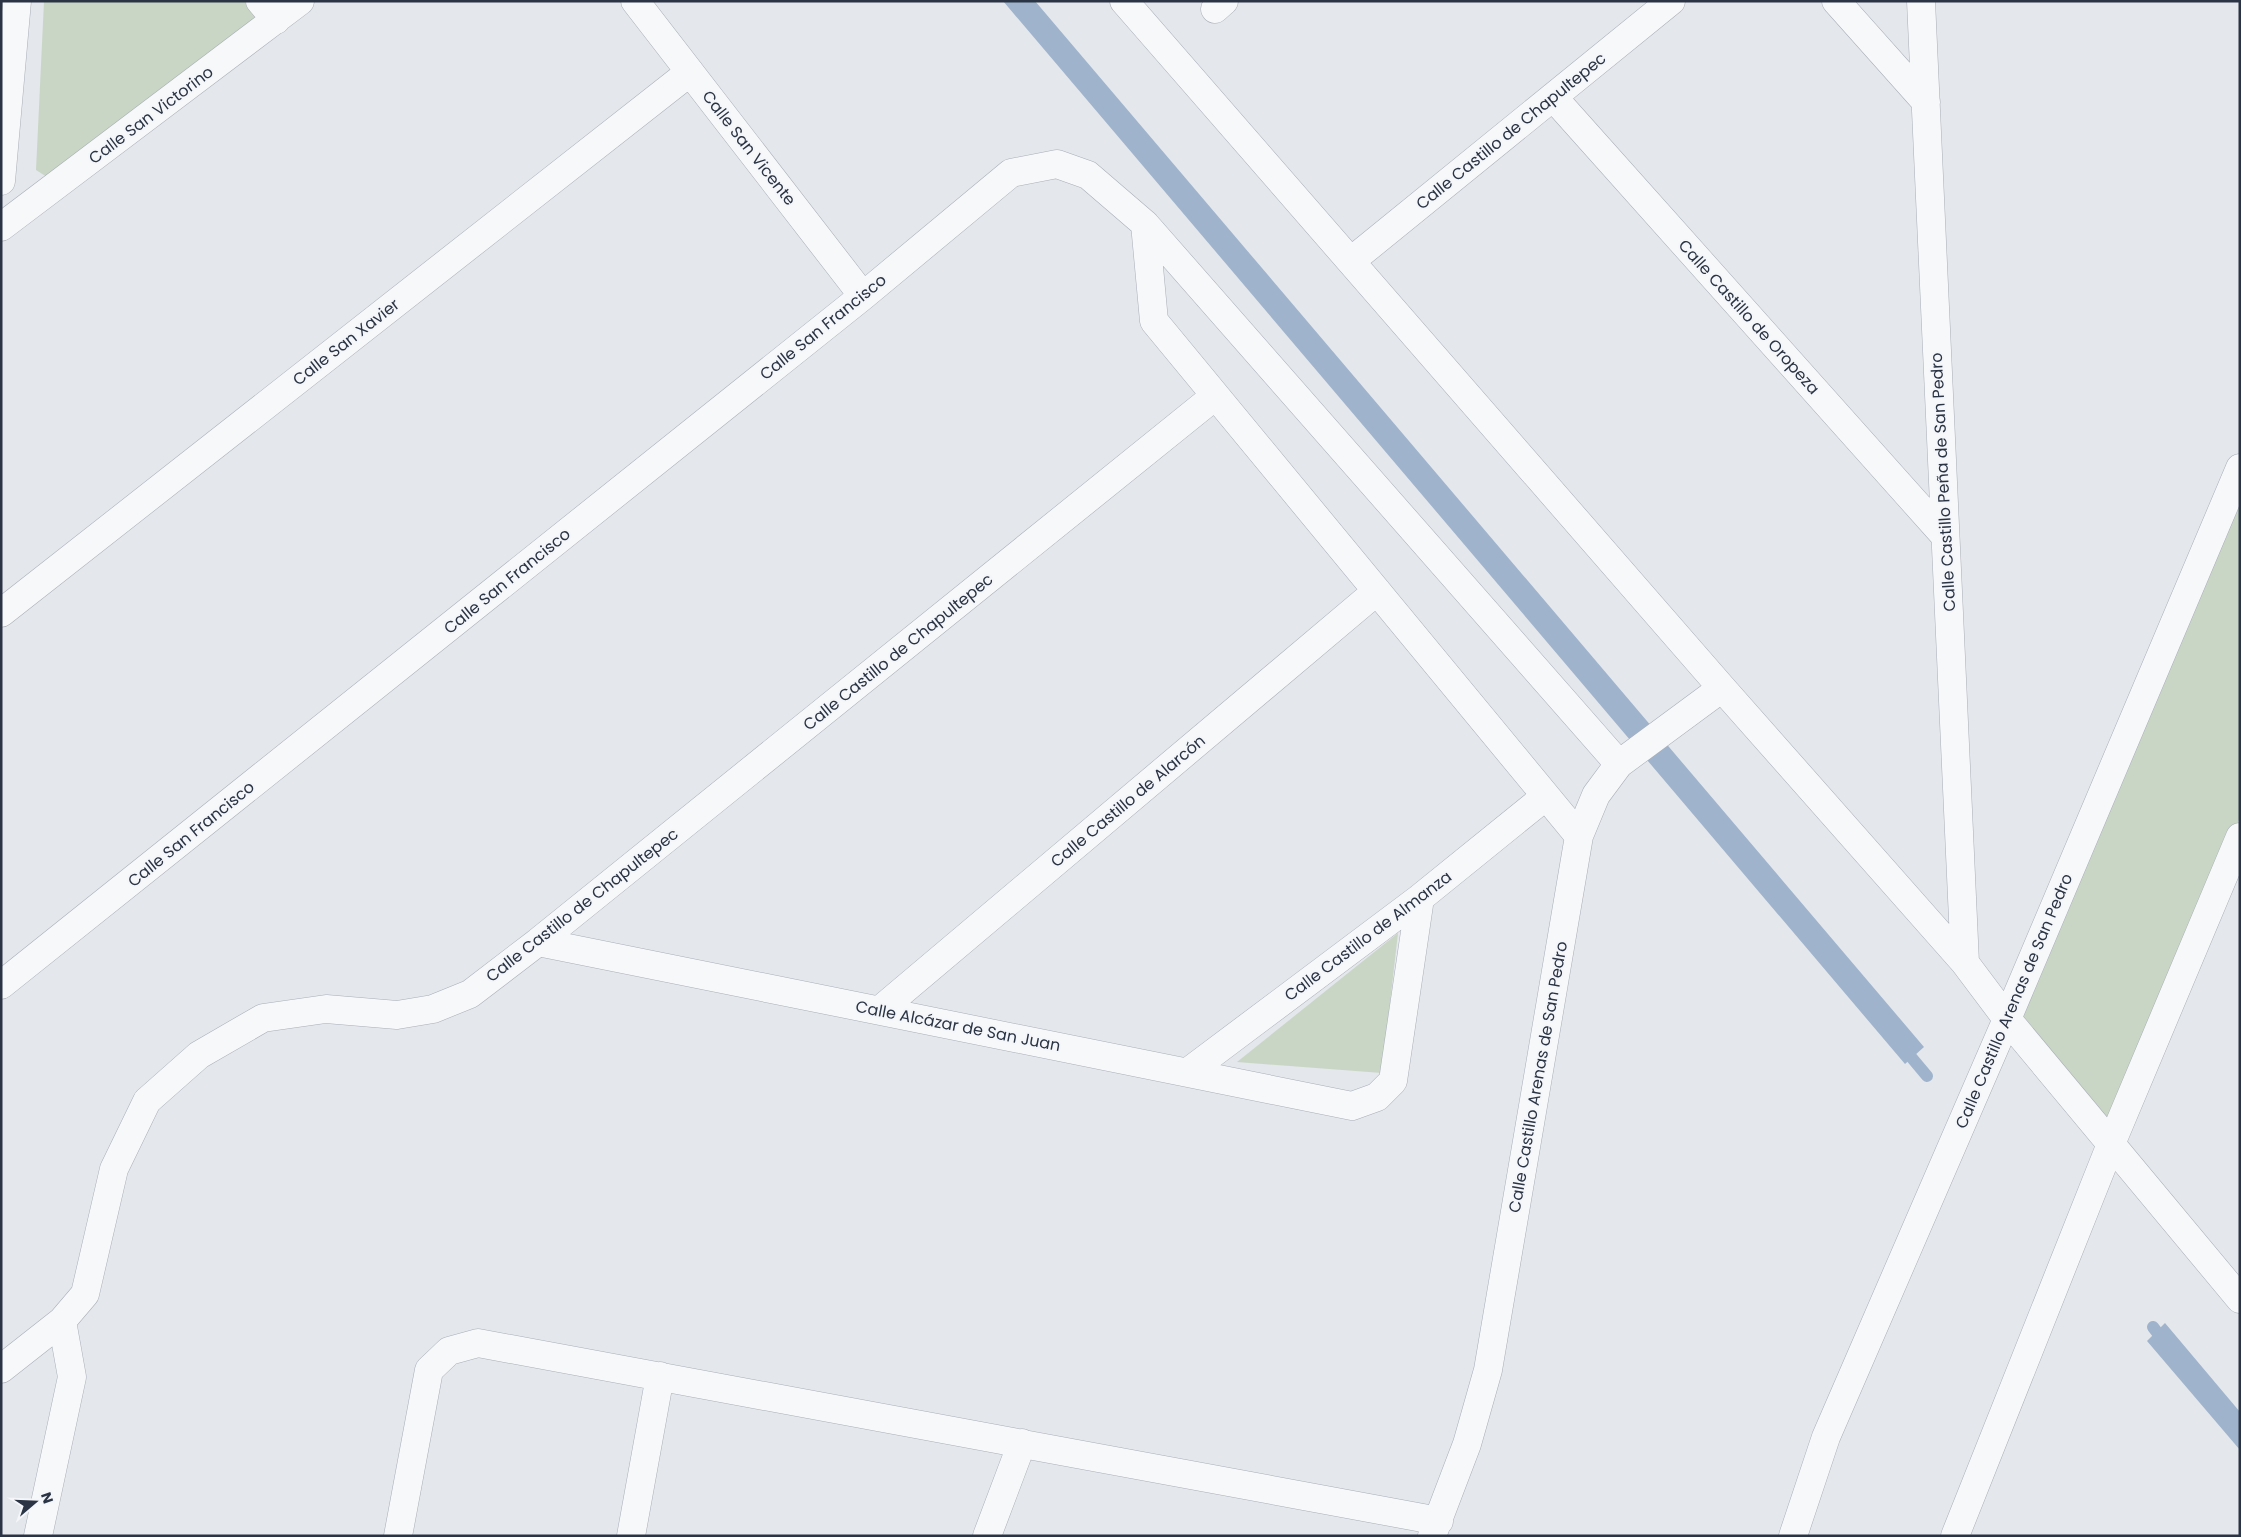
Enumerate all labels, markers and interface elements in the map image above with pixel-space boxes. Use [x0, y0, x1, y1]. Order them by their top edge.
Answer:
street label: Calle Castillo de Chapultepec [1411, 47, 1611, 215]
street label: Calle San Victorino [84, 60, 218, 170]
street label: Calle San Vicente [697, 86, 801, 210]
street label: Calle Castillo de Oropeza [1673, 234, 1825, 400]
street label: Calle San Francisco [755, 269, 891, 385]
street label: Calle San Xavier [288, 293, 404, 391]
street label: Calle Castillo Peña de San Pedro [1925, 352, 1961, 612]
street label: Calle San Francisco [439, 523, 575, 639]
street label: Calle Castillo de Chapultepec [798, 568, 998, 736]
street label: Calle Castillo de Alarcón [1046, 729, 1210, 873]
street label: Calle San Francisco [123, 776, 259, 892]
street label: Calle Castillo de Chapultepec [481, 822, 683, 987]
street label: Calle Castillo de Almanza [1280, 865, 1456, 1007]
street label: Calle Castillo Arenas de San Pedro [1950, 870, 2078, 1132]
street label: Calle Castillo Arenas de San Pedro [1503, 939, 1573, 1215]
street label: Calle Alcázar de San Juan [854, 995, 1062, 1057]
north arrow [10, 1477, 60, 1527]
text: N [36, 1490, 58, 1506]

